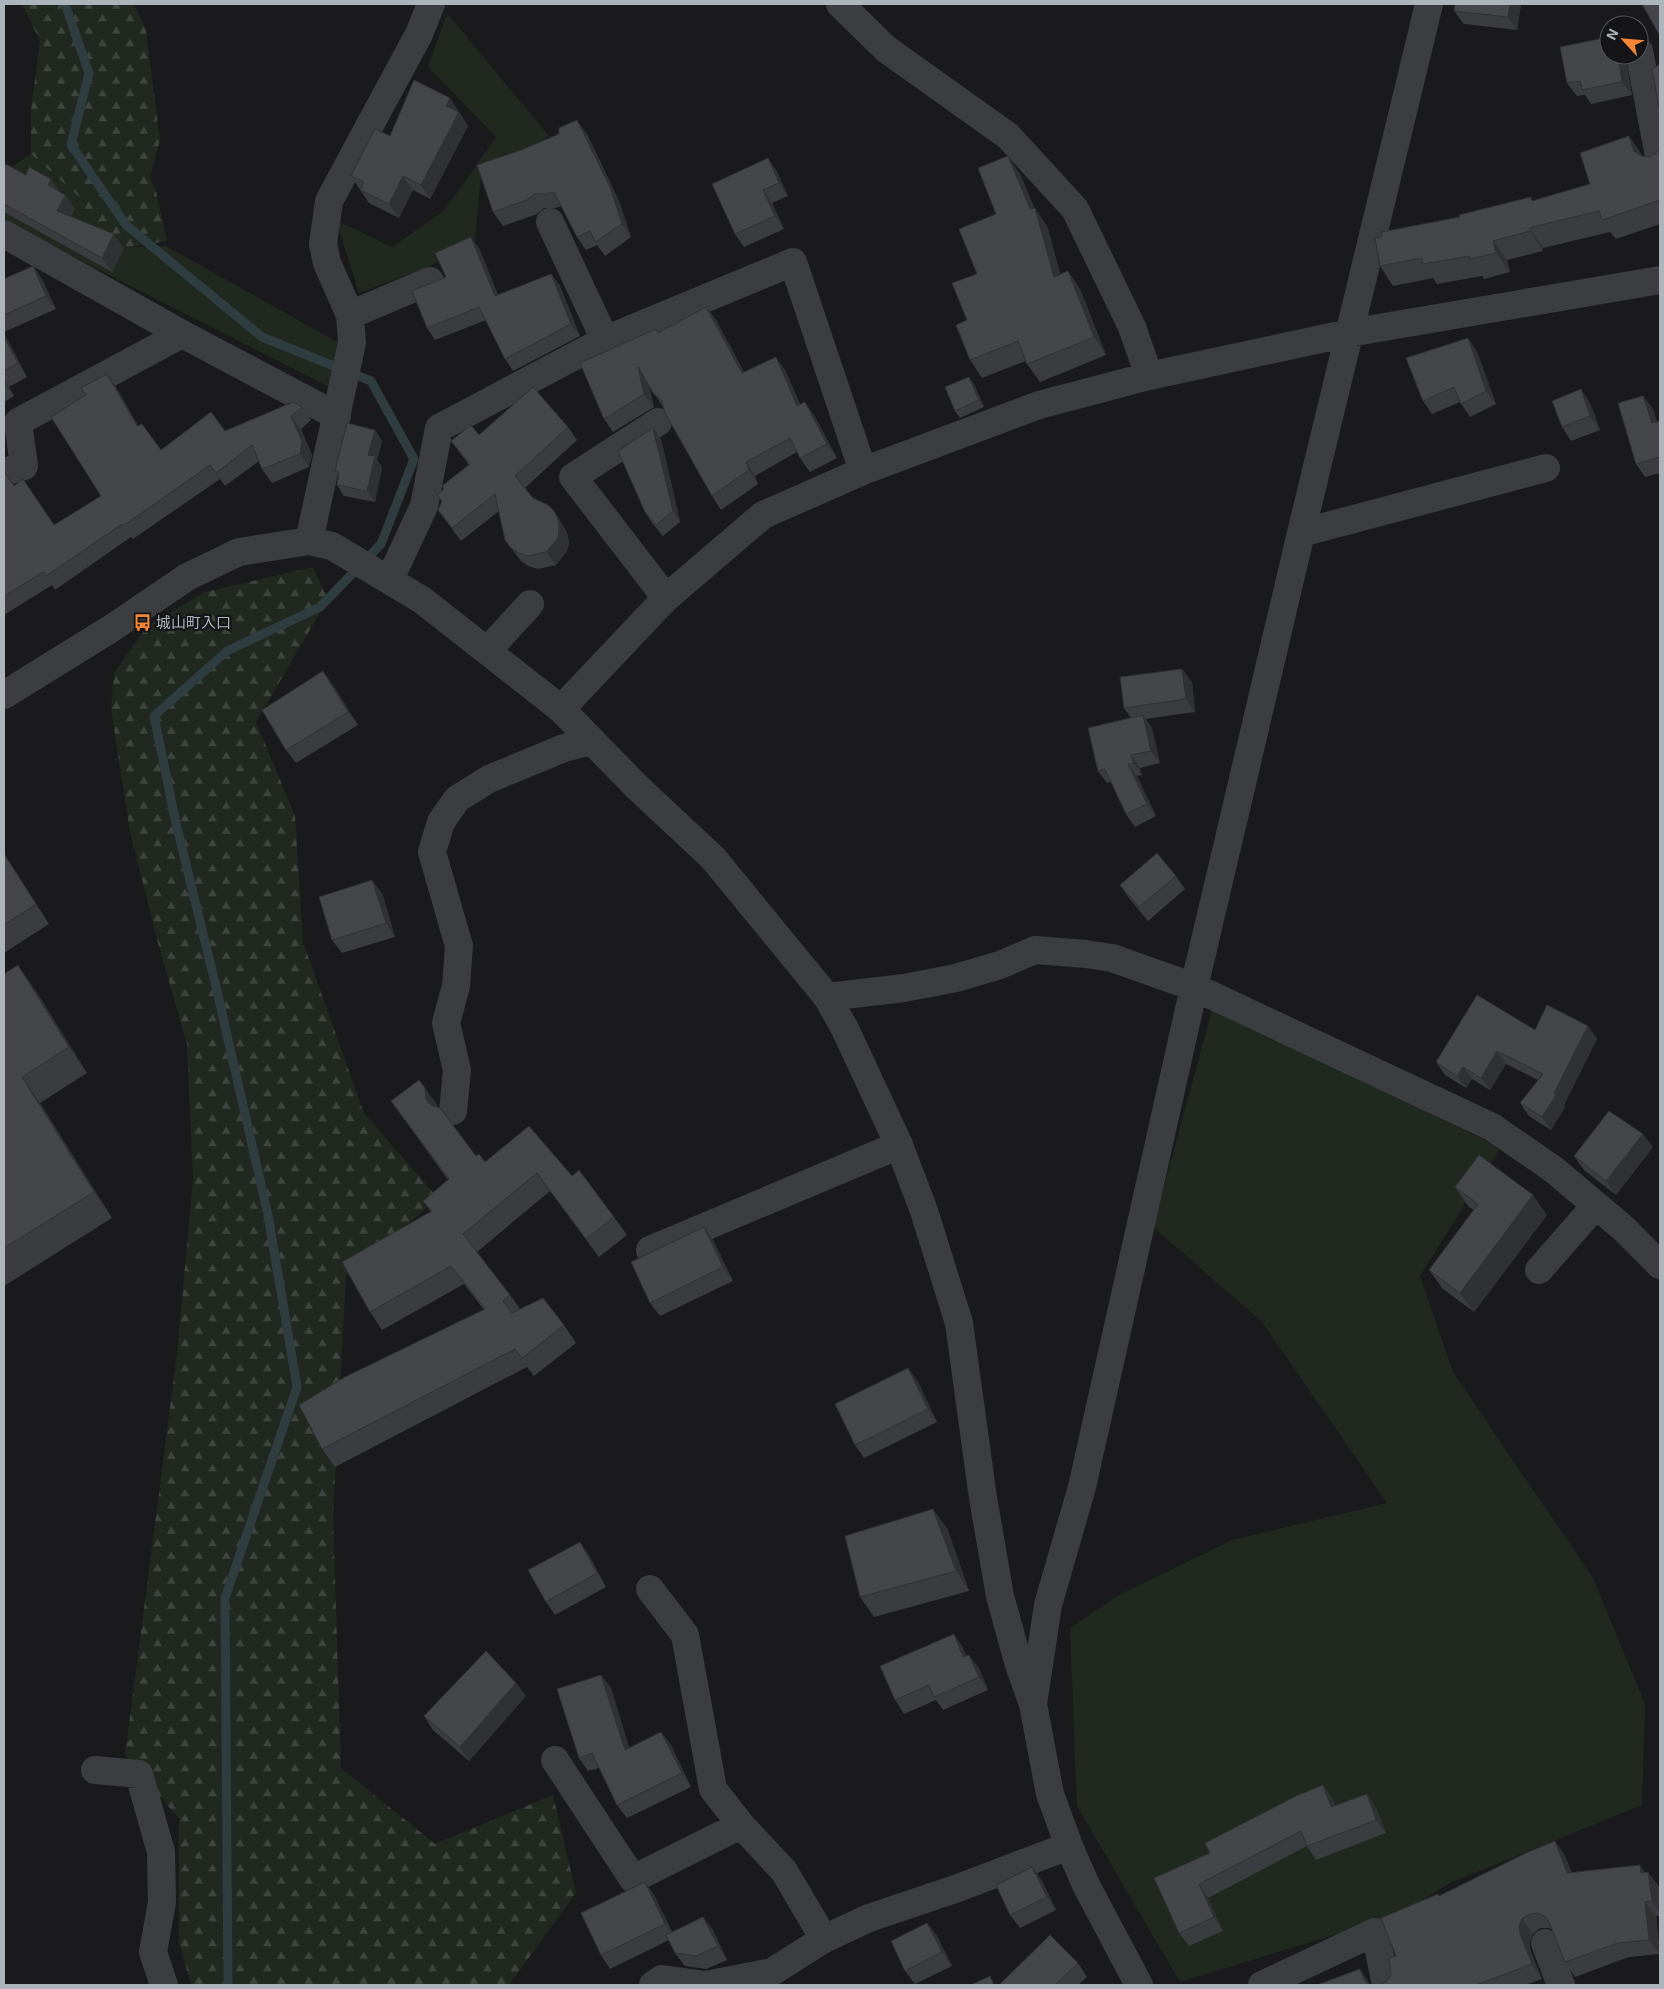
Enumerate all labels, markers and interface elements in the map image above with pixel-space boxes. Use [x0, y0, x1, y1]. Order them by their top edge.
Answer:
north arrow [1599, 15, 1649, 65]
text: N [1602, 26, 1622, 42]
bus stop icon: 城山町入口 [132, 613, 152, 633]
place label: 城山町入口 [156, 613, 231, 631]

